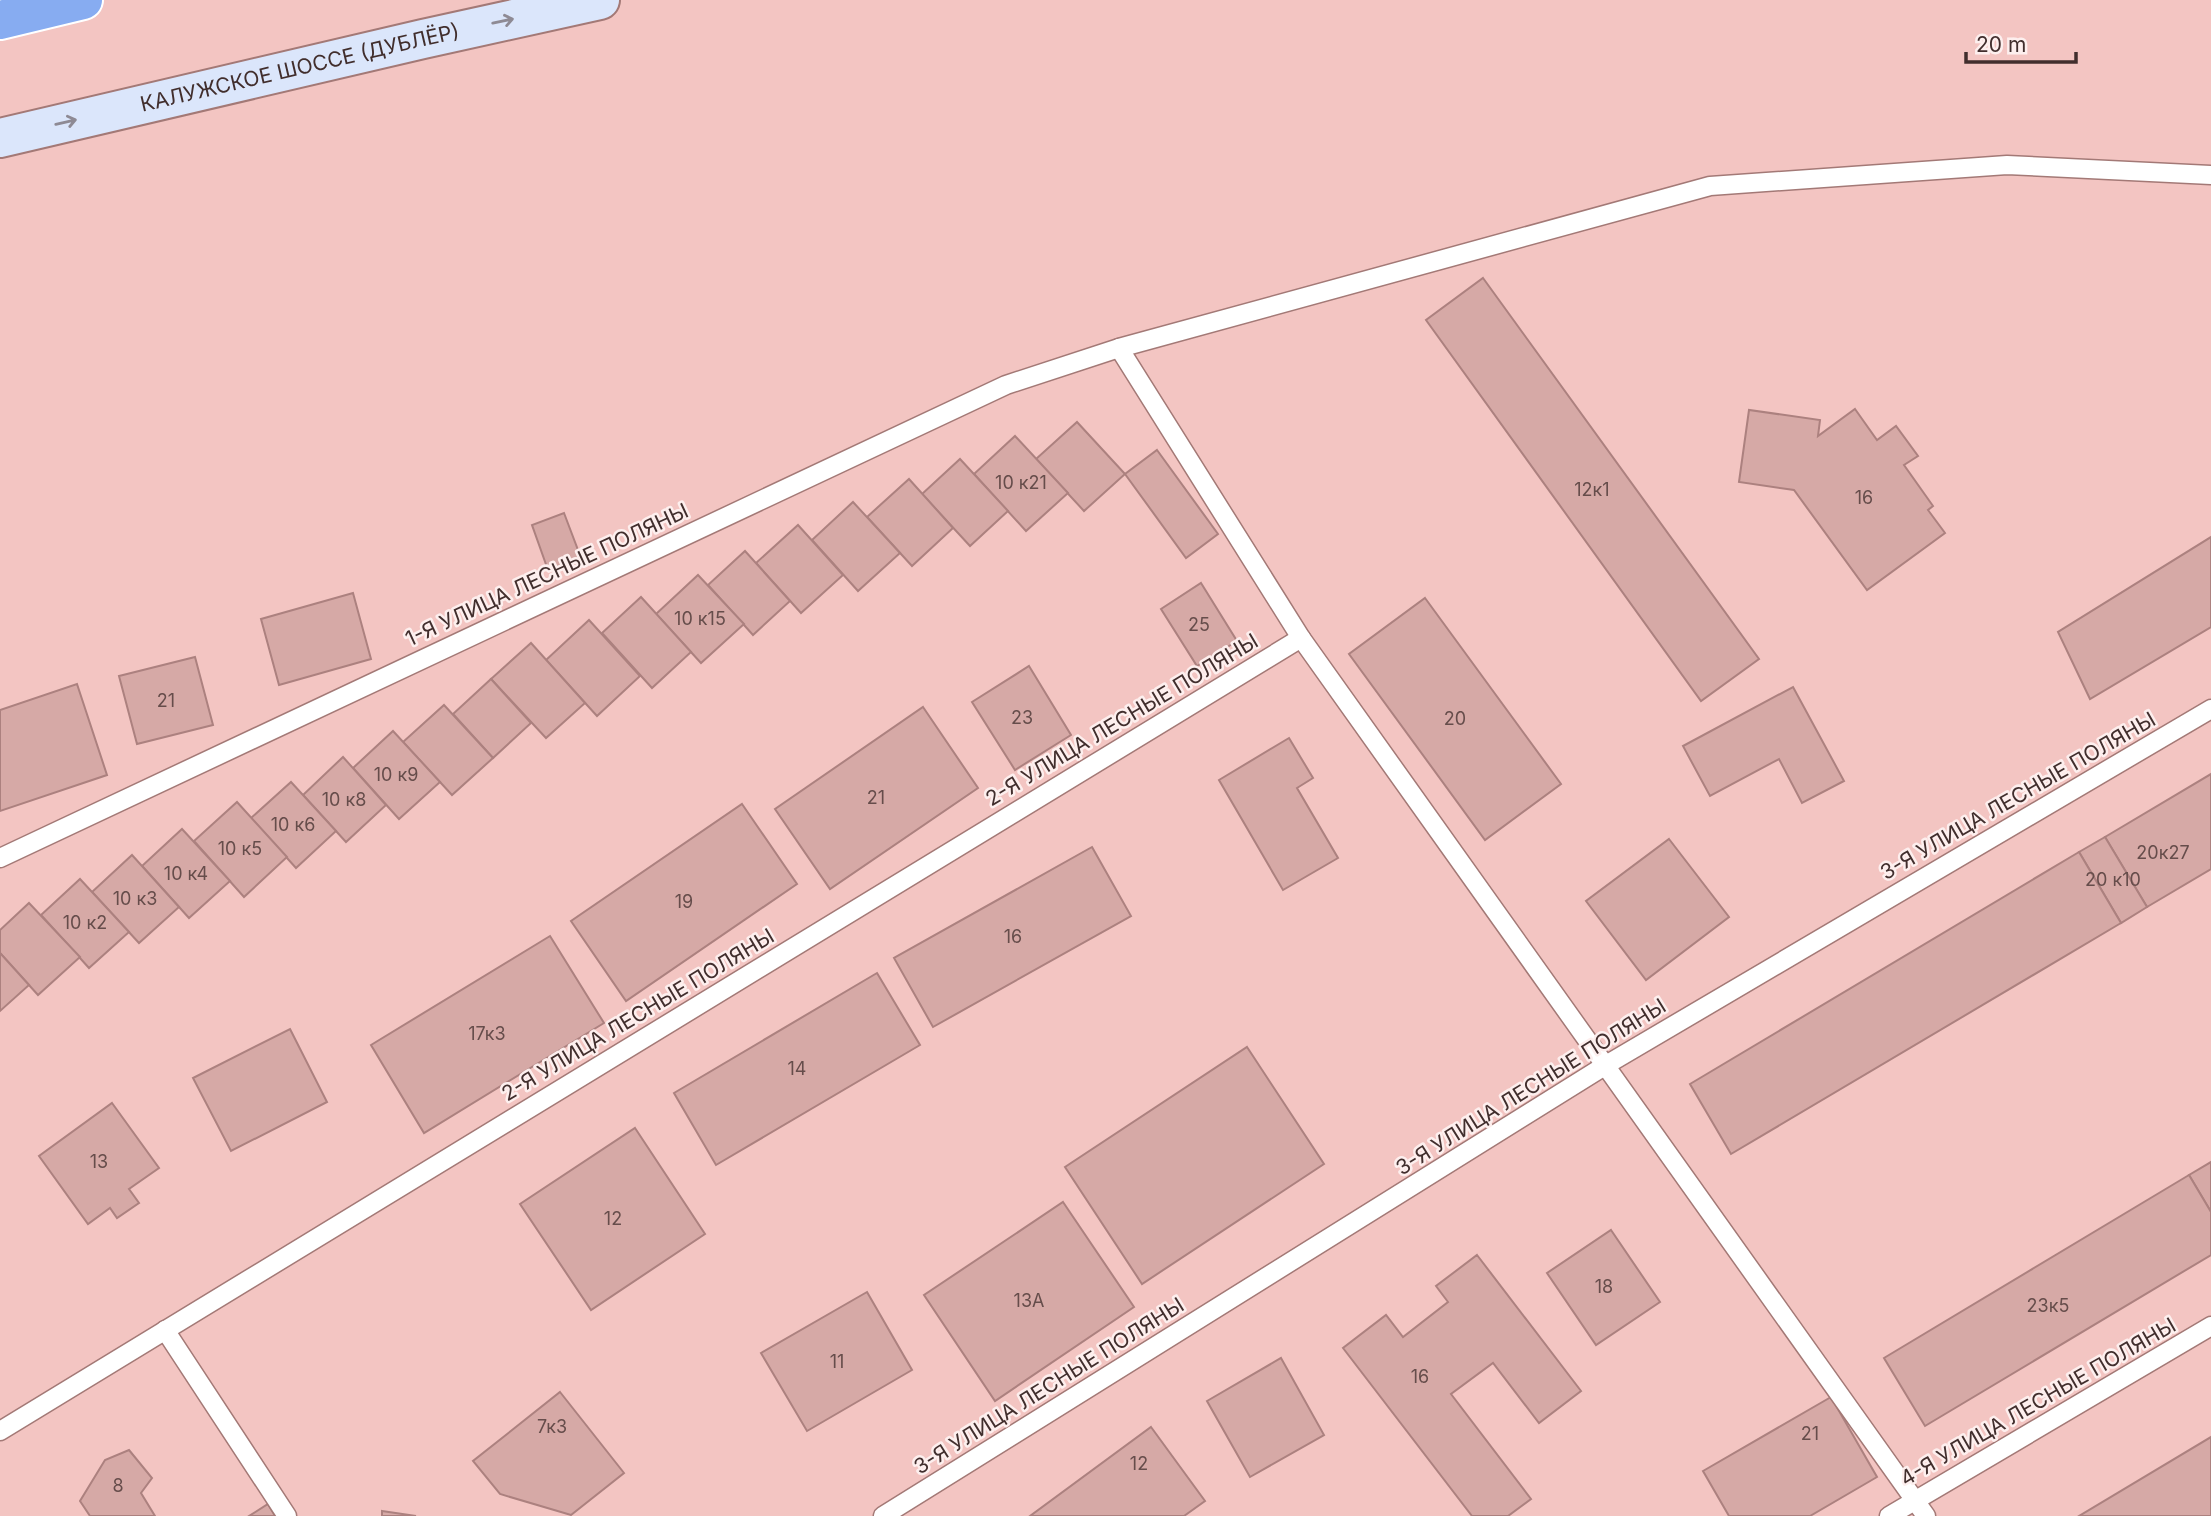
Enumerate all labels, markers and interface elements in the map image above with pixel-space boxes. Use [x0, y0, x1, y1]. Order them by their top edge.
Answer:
one-way arrow [491, 14, 514, 28]
street label: КАЛУЖСКОЕ ШОССЕ (ДУБЛЁР) [138, 18, 462, 117]
scale bar [1966, 21, 2076, 65]
text: 20 m [1976, 32, 2026, 57]
one-way arrow [54, 115, 77, 128]
house number: 10 к21 [995, 472, 1047, 493]
house number: 12к1 [1574, 479, 1610, 500]
house number: 16 [1855, 487, 1873, 508]
street label: 1-Я УЛИЦА ЛЕСНЫЕ ПОЛЯНЫ [401, 498, 692, 651]
house number: 10 к15 [674, 608, 726, 629]
house number: 25 [1188, 614, 1210, 635]
street label: 2-Я УЛИЦА ЛЕСНЫЕ ПОЛЯНЫ [981, 628, 1263, 811]
house number: 21 [157, 690, 175, 711]
street label: 3-Я УЛИЦА ЛЕСНЫЕ ПОЛЯНЫ [1876, 706, 2160, 885]
house number: 23 [1011, 707, 1033, 728]
house number: 20 [1444, 708, 1466, 729]
house number: 10 к9 [374, 764, 418, 785]
house number: 21 [867, 787, 885, 808]
house number: 10 к8 [322, 789, 366, 810]
house number: 10 к6 [271, 814, 315, 835]
house number: 10 к5 [218, 838, 262, 859]
house number: 20к27 [2136, 842, 2190, 863]
house number: 10 к4 [164, 863, 208, 884]
house number: 20 к10 [2085, 869, 2141, 890]
house number: 10 к3 [113, 888, 157, 909]
house number: 19 [675, 891, 693, 912]
house number: 10 к2 [63, 912, 107, 933]
street label: 2-Я УЛИЦА ЛЕСНЫЕ ПОЛЯНЫ [497, 923, 779, 1106]
house number: 16 [1004, 926, 1022, 947]
street label: 3-Я УЛИЦА ЛЕСНЫЕ ПОЛЯНЫ [1391, 993, 1670, 1180]
house number: 17к3 [468, 1023, 506, 1044]
house number: 14 [788, 1058, 806, 1079]
house number: 13 [90, 1151, 108, 1172]
house number: 12 [604, 1208, 622, 1229]
house number: 18 [1595, 1276, 1613, 1297]
house number: 13А [1014, 1290, 1044, 1311]
street label: 3-Я УЛИЦА ЛЕСНЫЕ ПОЛЯНЫ [909, 1292, 1188, 1479]
house number: 23к5 [2027, 1295, 2069, 1316]
street label: 4-Я УЛИЦА ЛЕСНЫЕ ПОЛЯНЫ [1895, 1312, 2180, 1491]
house number: 11 [830, 1351, 844, 1372]
house number: 16 [1411, 1366, 1429, 1387]
house number: 7к3 [537, 1416, 567, 1437]
house number: 21 [1801, 1423, 1819, 1444]
house number: 12 [1130, 1453, 1148, 1474]
house number: 8 [112, 1475, 124, 1496]

